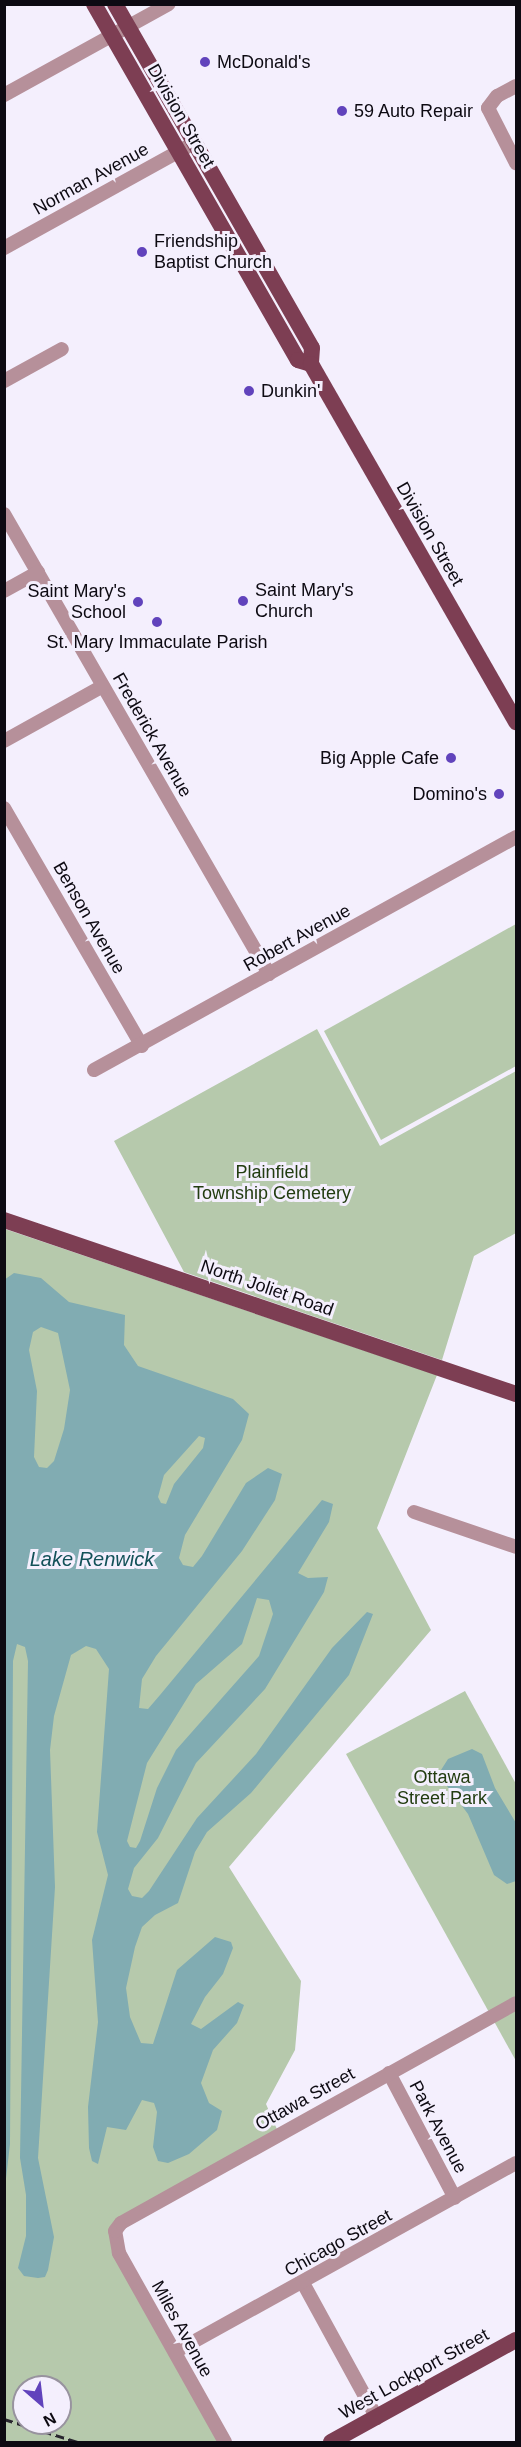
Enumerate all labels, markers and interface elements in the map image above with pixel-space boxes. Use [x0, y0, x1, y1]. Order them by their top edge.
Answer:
place label: McDonald's [217, 51, 310, 73]
marker: McDonald's [198, 55, 212, 69]
street label: Division Street [143, 60, 219, 172]
place label: 59 Auto Repair [354, 100, 474, 122]
marker: 59 Auto Repair [335, 104, 349, 118]
street label: Norman Avenue [29, 138, 153, 220]
place label: Friendship Baptist Church [154, 231, 272, 274]
marker: Friendship Baptist Church [135, 245, 149, 259]
place label: Dunkin' [261, 380, 320, 402]
marker: Dunkin' [242, 384, 256, 398]
street label: Division Street [392, 478, 468, 590]
place label: Saint Mary's Church [255, 580, 353, 622]
place label: Saint Mary's School [28, 581, 126, 624]
marker: Saint Mary's Church [236, 594, 250, 608]
marker: Saint Mary's School [131, 595, 145, 609]
marker: St. Mary Immaculate Parish [150, 615, 164, 629]
place label: St. Mary Immaculate Parish [46, 631, 268, 653]
street label: Frederick Avenue [107, 669, 197, 801]
place label: Big Apple Cafe [319, 747, 439, 769]
marker: Big Apple Cafe [444, 751, 458, 765]
place label: Domino's [413, 783, 487, 805]
marker: Domino's [492, 787, 506, 801]
street label: Benson Avenue [48, 858, 130, 978]
street label: Robert Avenue [239, 900, 355, 976]
park label: Plainfield Township Cemetery [193, 1162, 351, 1204]
street label: North Joliet Road [198, 1255, 336, 1321]
water label: Lake Renwick [30, 1547, 154, 1571]
park label: Ottawa Street Park [397, 1767, 487, 1810]
street label: Ottawa Street [252, 2063, 358, 2135]
street label: Park Avenue [404, 2077, 472, 2177]
street label: Chicago Street [281, 2205, 395, 2281]
street label: Miles Avenue [146, 2277, 218, 2381]
street label: West Lockport Street [335, 2324, 493, 2424]
north arrow [12, 2375, 72, 2435]
text: N [41, 2409, 59, 2430]

